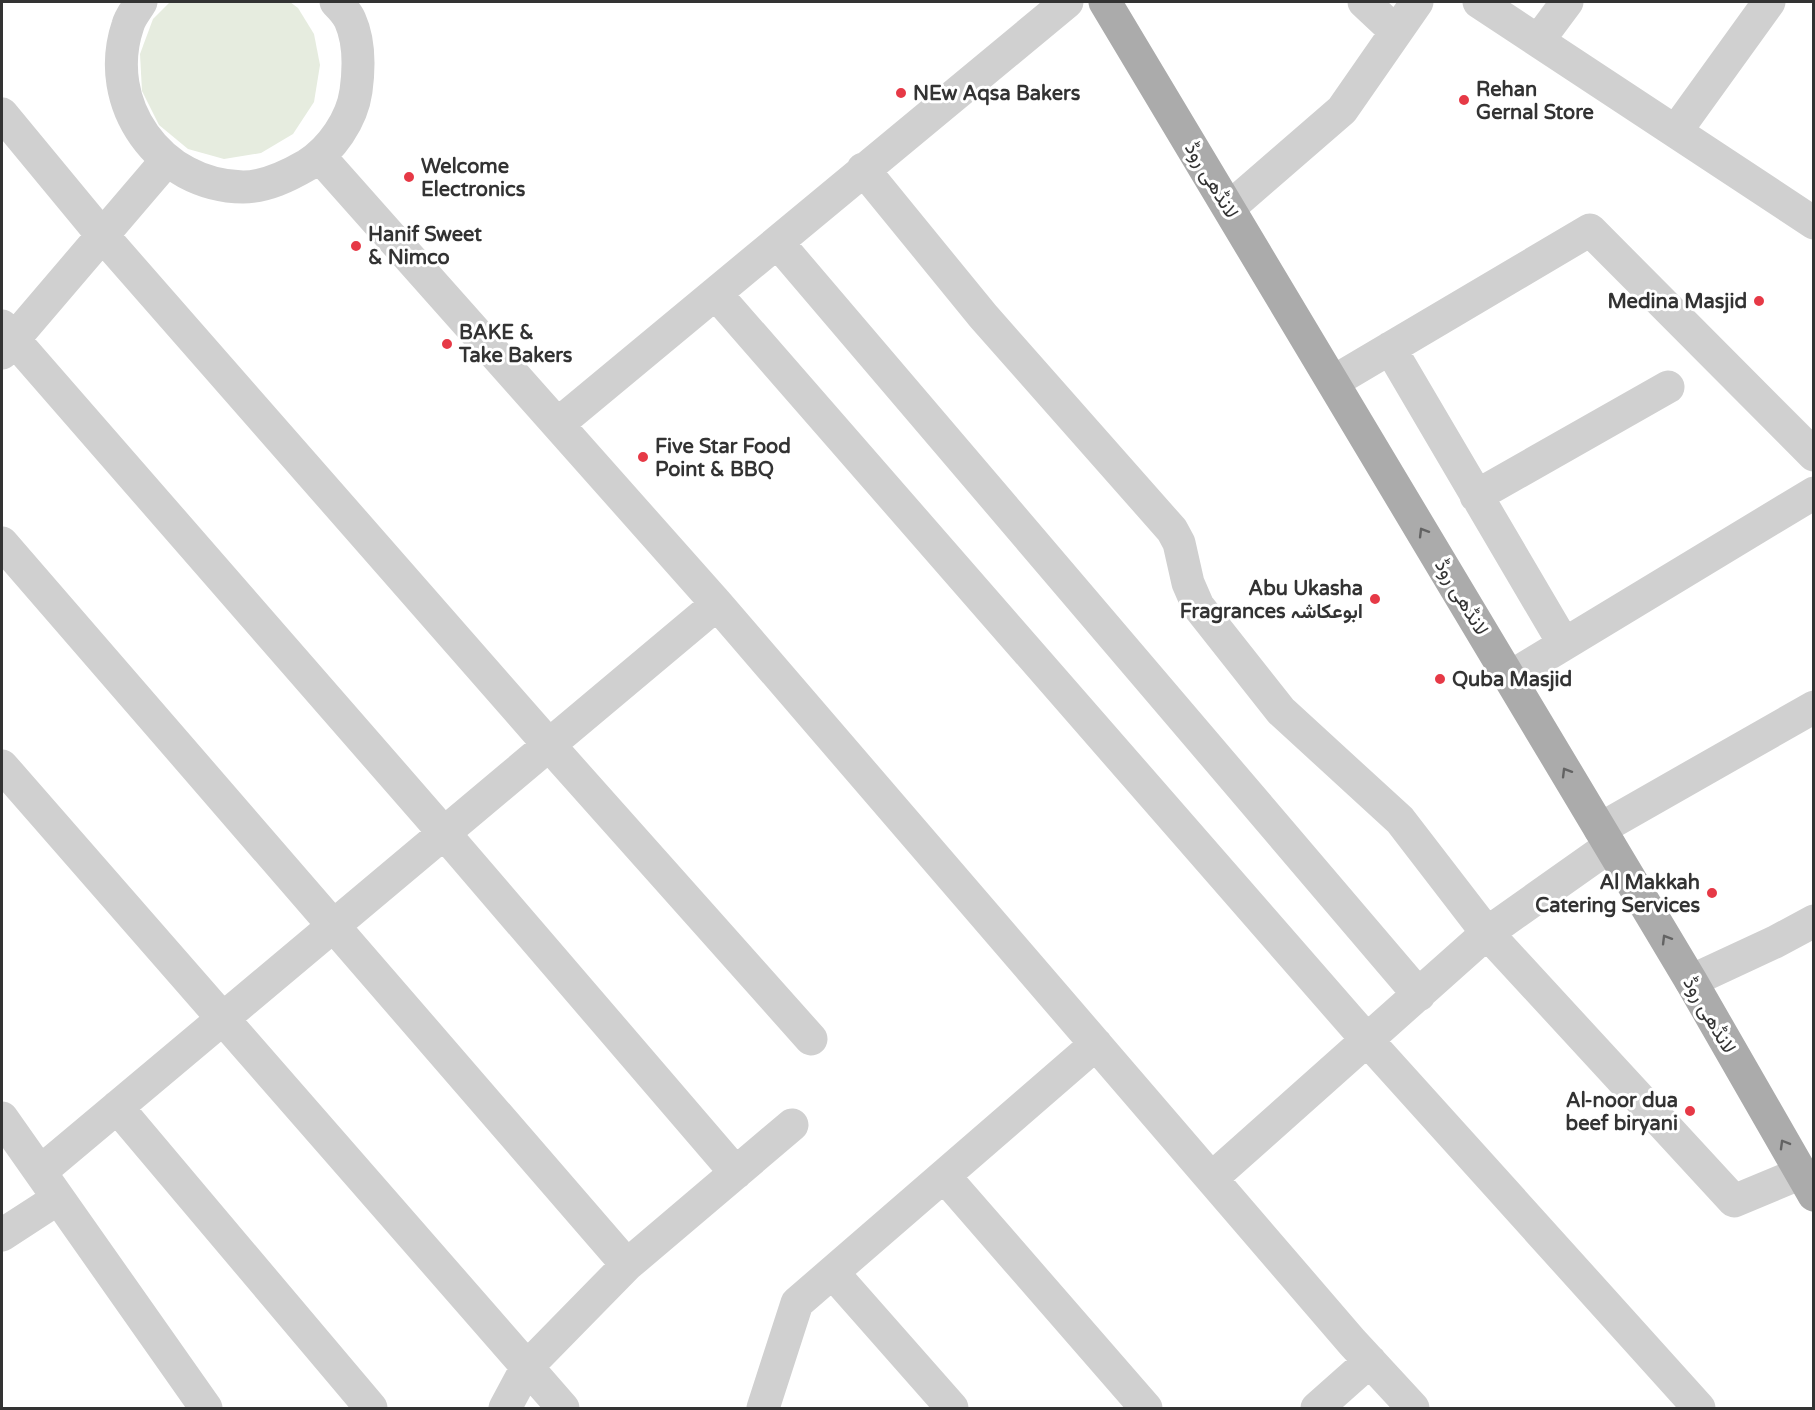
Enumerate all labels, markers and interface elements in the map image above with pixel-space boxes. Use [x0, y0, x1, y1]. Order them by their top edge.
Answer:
place label: Rehan Gernal Store [1476, 78, 1594, 125]
place label: NEw Aqsa Bakers [913, 82, 1081, 106]
marker: NEw Aqsa Bakers [894, 86, 908, 100]
marker: Rehan Gernal Store [1457, 93, 1471, 107]
street label: لانڈھی روڈ [1179, 138, 1243, 223]
place label: Welcome Electronics [421, 155, 526, 202]
marker: Welcome Electronics [402, 170, 416, 184]
place label: Hanif Sweet & Nimco [368, 223, 482, 270]
marker: Hanif Sweet & Nimco [349, 239, 363, 253]
place label: Medina Masjid [1608, 290, 1747, 314]
marker: Medina Masjid [1752, 294, 1766, 308]
place label: BAKE & Take Bakers [458, 321, 573, 368]
marker: BAKE & Take Bakers [440, 337, 454, 351]
place label: Five Star Food Point & BBQ [655, 435, 791, 482]
marker: Five Star Food Point & BBQ [636, 450, 650, 464]
one-way arrow [1418, 528, 1430, 538]
street label: لانڈھی روڈ [1429, 555, 1493, 640]
place label: Abu Ukasha Fragrances ابوعکاشہ [1180, 577, 1363, 624]
marker: Abu Ukasha Fragrances ابوعکاشہ [1368, 592, 1382, 606]
place label: Quba Masjid [1452, 668, 1572, 692]
marker: Quba Masjid [1433, 672, 1447, 686]
one-way arrow [1561, 768, 1573, 778]
place label: Al Makkah Catering Services [1535, 871, 1700, 918]
marker: Al Makkah Catering Services [1705, 886, 1719, 900]
one-way arrow [1661, 935, 1673, 945]
street label: لانڈھی روڈ [1678, 973, 1741, 1058]
place label: Al-noor dua beef biryani [1566, 1089, 1678, 1136]
marker: Al-noor dua beef biryani [1683, 1104, 1697, 1118]
one-way arrow [1780, 1140, 1792, 1150]

